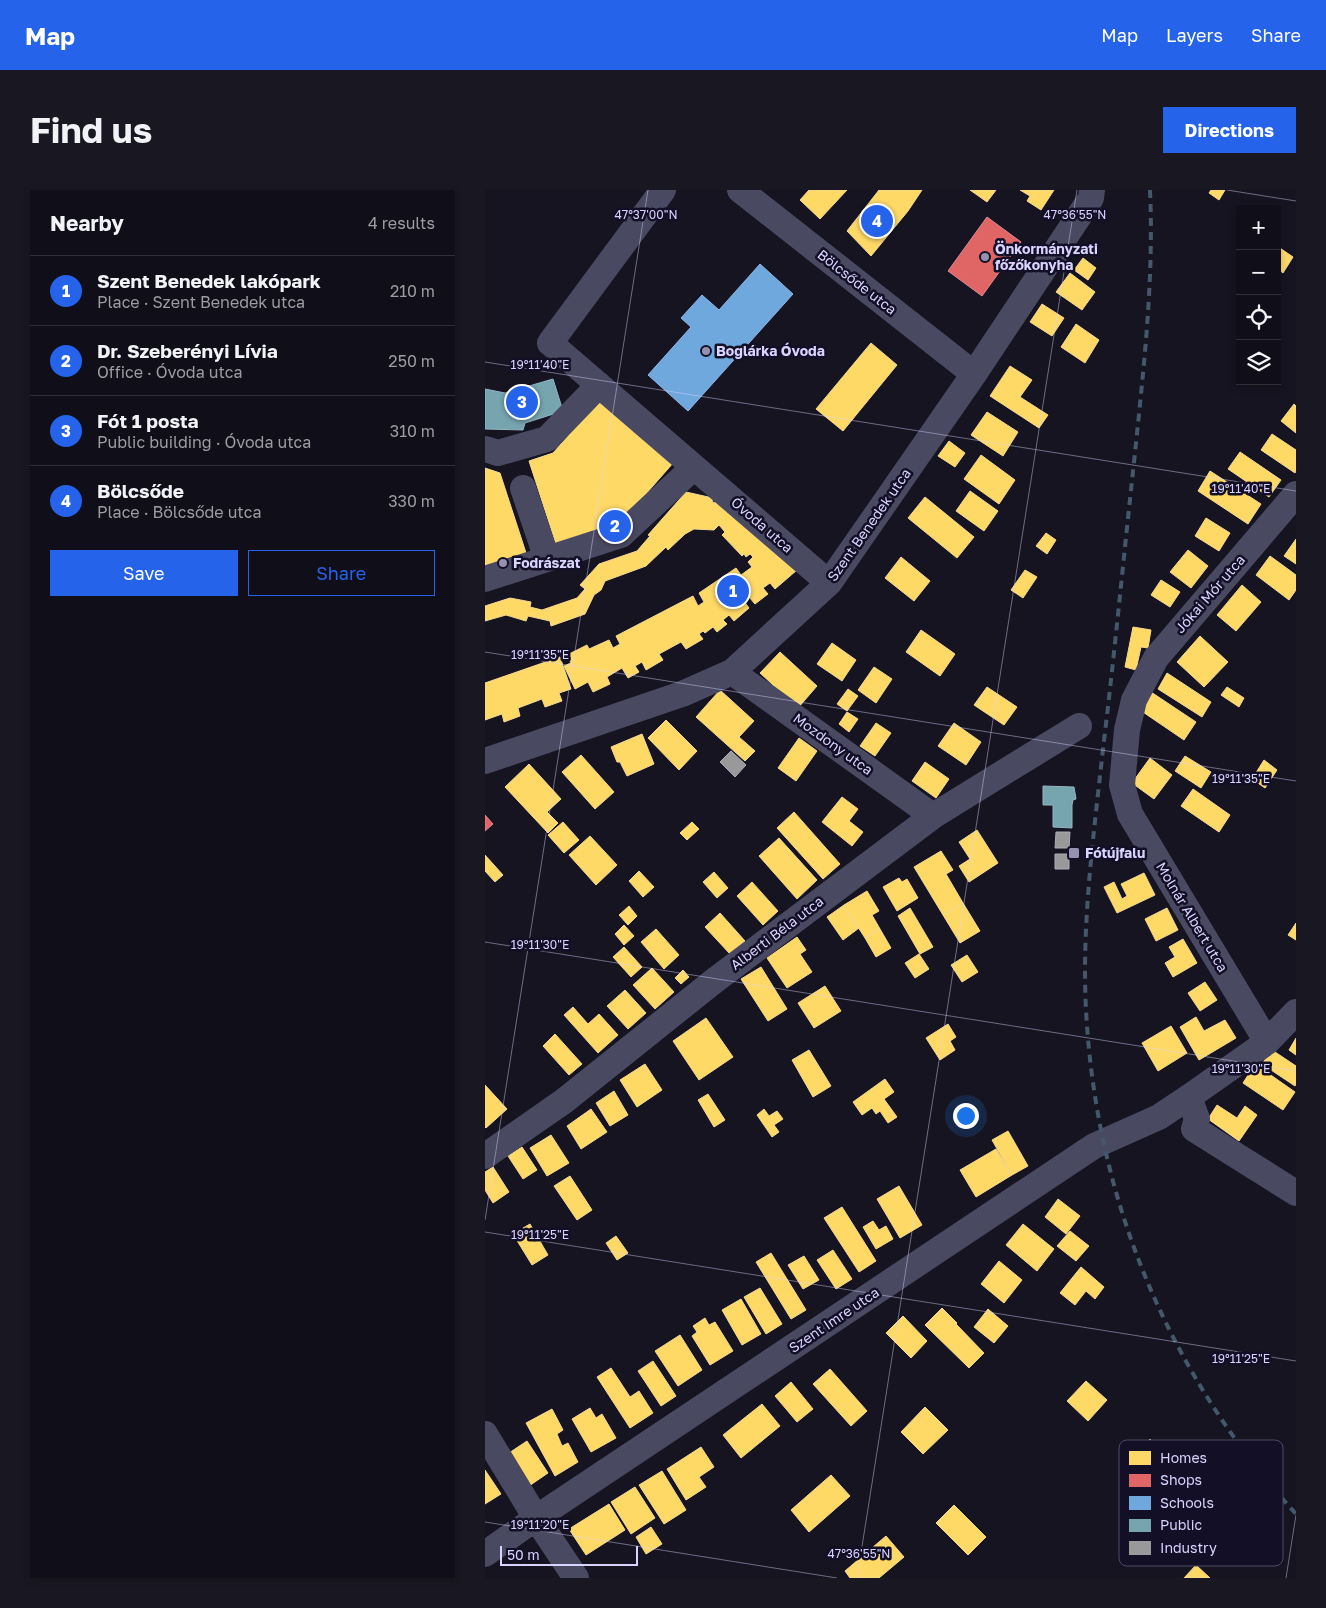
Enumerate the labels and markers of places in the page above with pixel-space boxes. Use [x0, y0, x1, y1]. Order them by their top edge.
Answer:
pin: 4 [861, 202, 893, 240]
place label: Önkormányzati főzőkonyha [995, 240, 1098, 273]
marker: Önkormányzati főzőkonyha [979, 251, 991, 263]
place label: Boglárka Óvoda [716, 342, 825, 359]
marker: Boglárka Óvoda [700, 345, 712, 357]
pin: 3 [506, 383, 538, 421]
pin: 2 [599, 507, 631, 545]
place label: Fodrászat [513, 554, 581, 571]
marker: Fodrászat [497, 557, 509, 569]
pin: 1 [717, 572, 749, 610]
place label: Fótújfalu [1085, 844, 1145, 861]
marker: Fótújfalu [1067, 846, 1081, 860]

